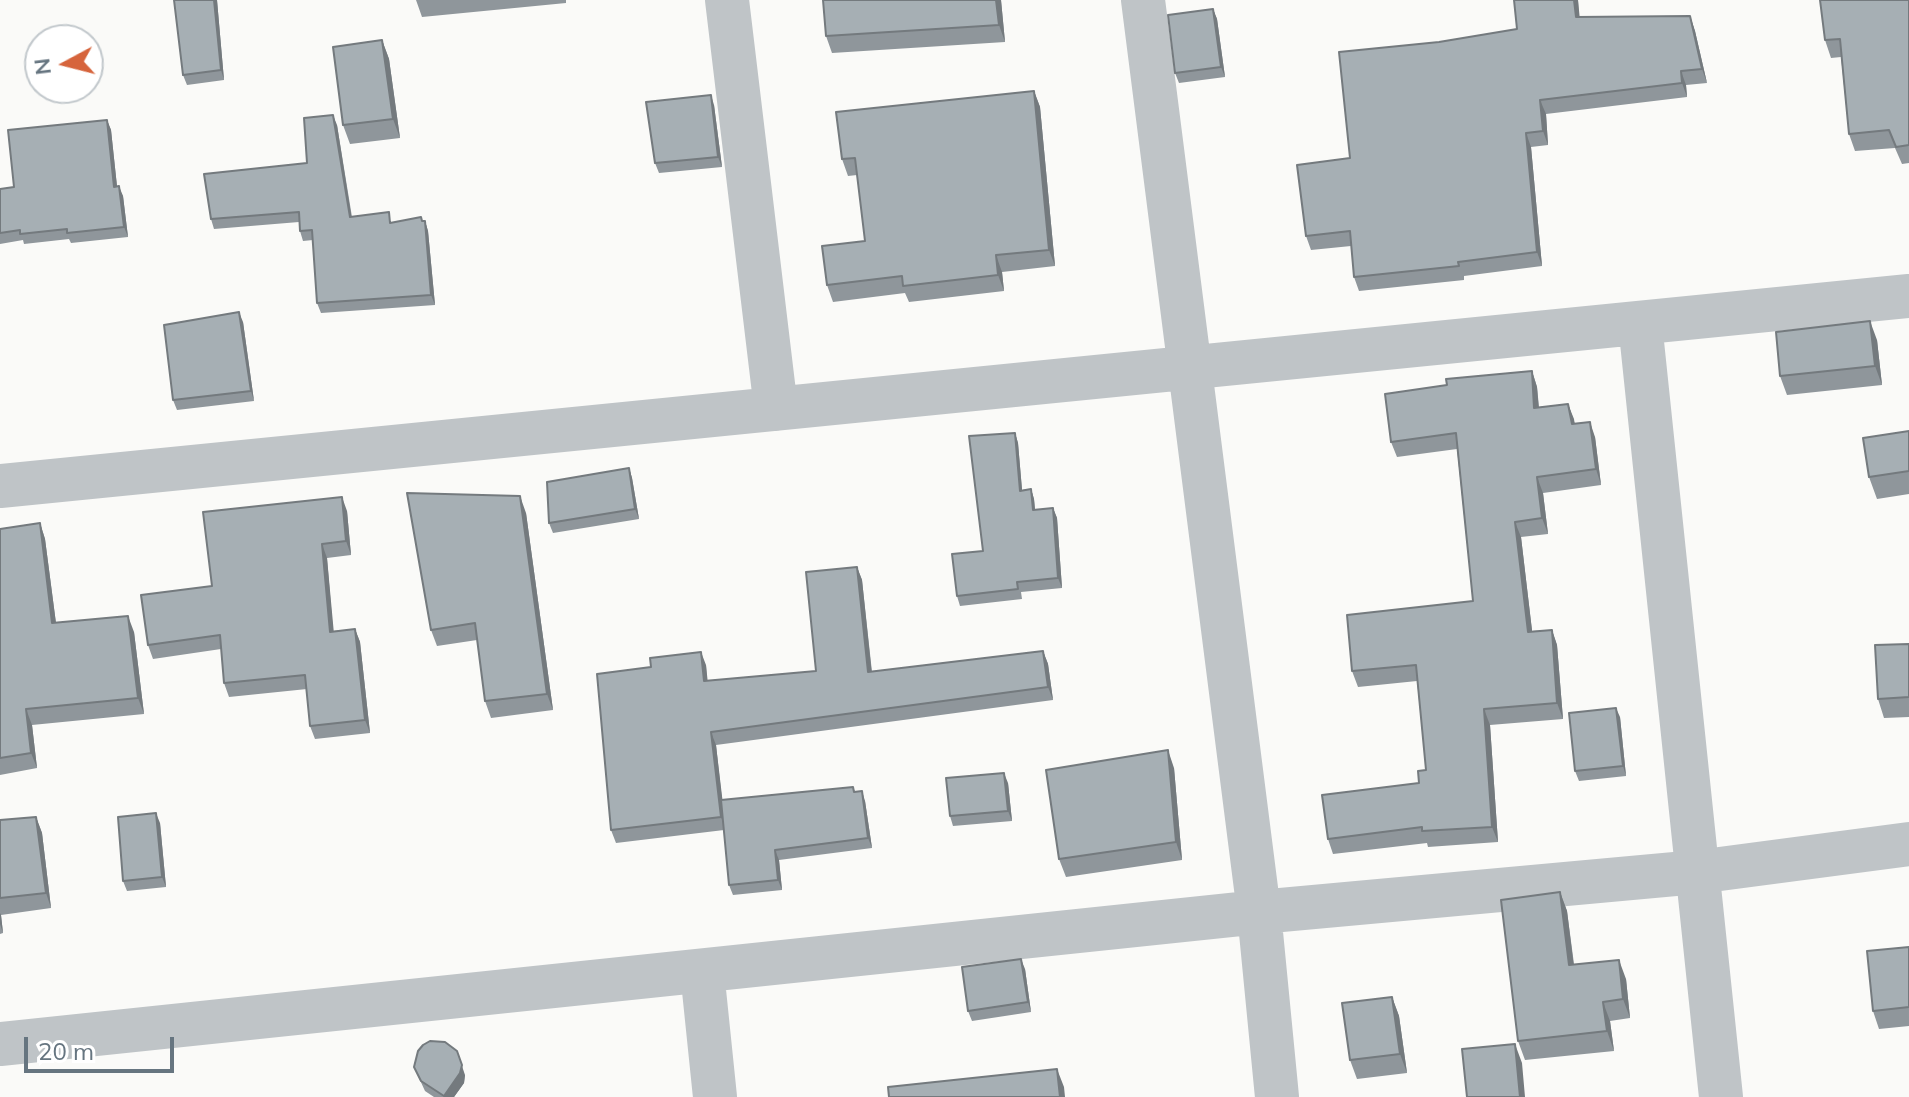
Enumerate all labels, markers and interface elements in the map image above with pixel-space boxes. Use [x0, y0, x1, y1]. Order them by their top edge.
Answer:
north arrow [24, 24, 104, 104]
text: N [27, 57, 57, 77]
scale bar [28, 1021, 178, 1071]
text: 20 m [38, 1036, 94, 1066]

